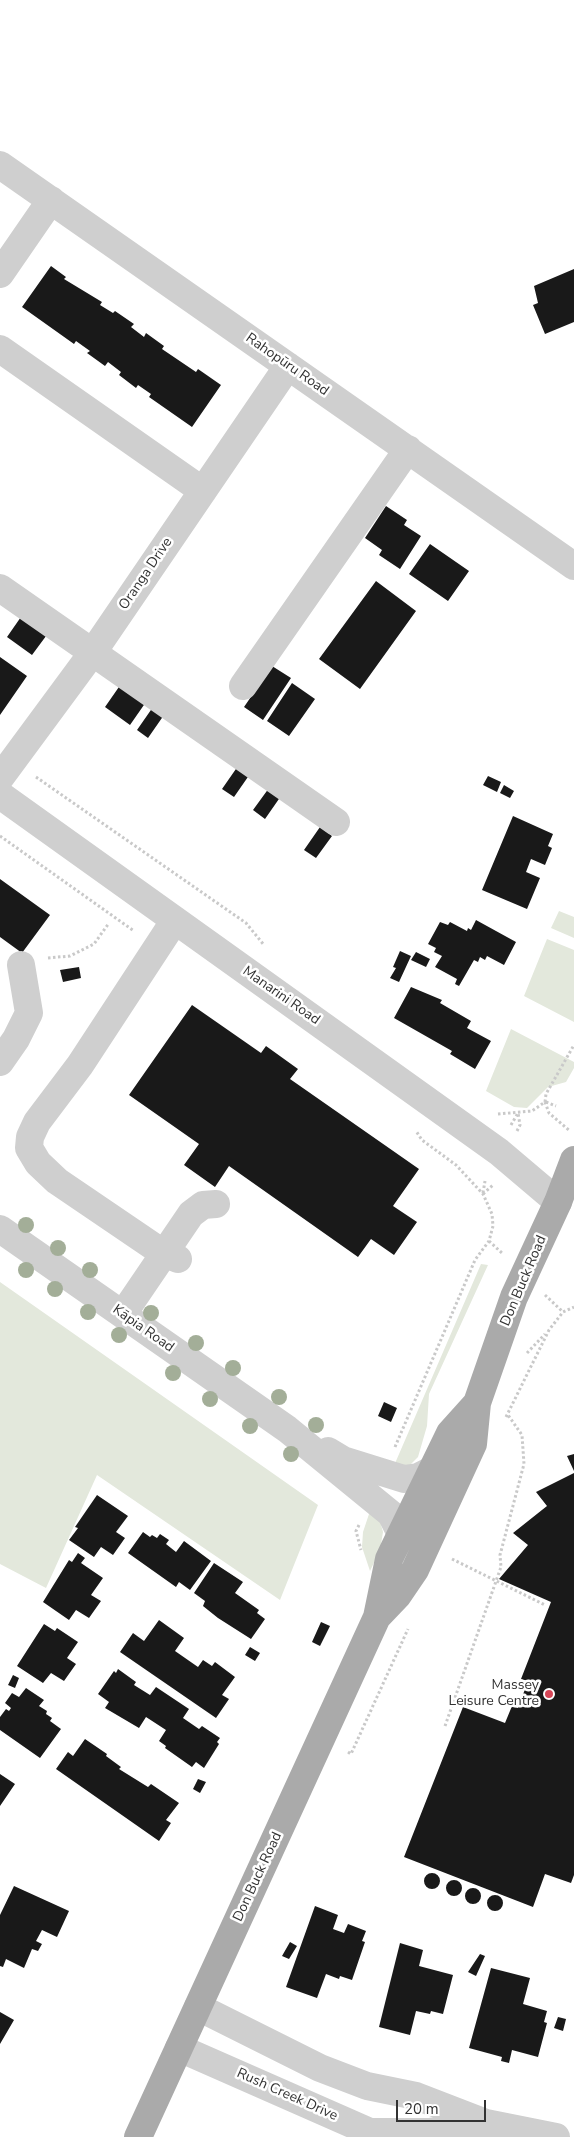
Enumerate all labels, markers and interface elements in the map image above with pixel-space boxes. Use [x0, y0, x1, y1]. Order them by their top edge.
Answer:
street label: Rahopūru Road [242, 330, 332, 400]
street label: Oranga Drive [116, 535, 176, 613]
street label: Manarini Road [239, 963, 323, 1029]
street label: Don Buck Road [497, 1233, 551, 1329]
street label: Kāpia Road [109, 1302, 177, 1356]
place label: Massey Leisure Centre [449, 1678, 539, 1710]
marker: Massey Leisure Centre [543, 1688, 555, 1700]
street label: Don Buck Road [230, 1830, 286, 1924]
street label: Rush Creek Drive [234, 2065, 340, 2125]
scale bar [399, 2090, 489, 2122]
text: 20 m [404, 2099, 439, 2119]

